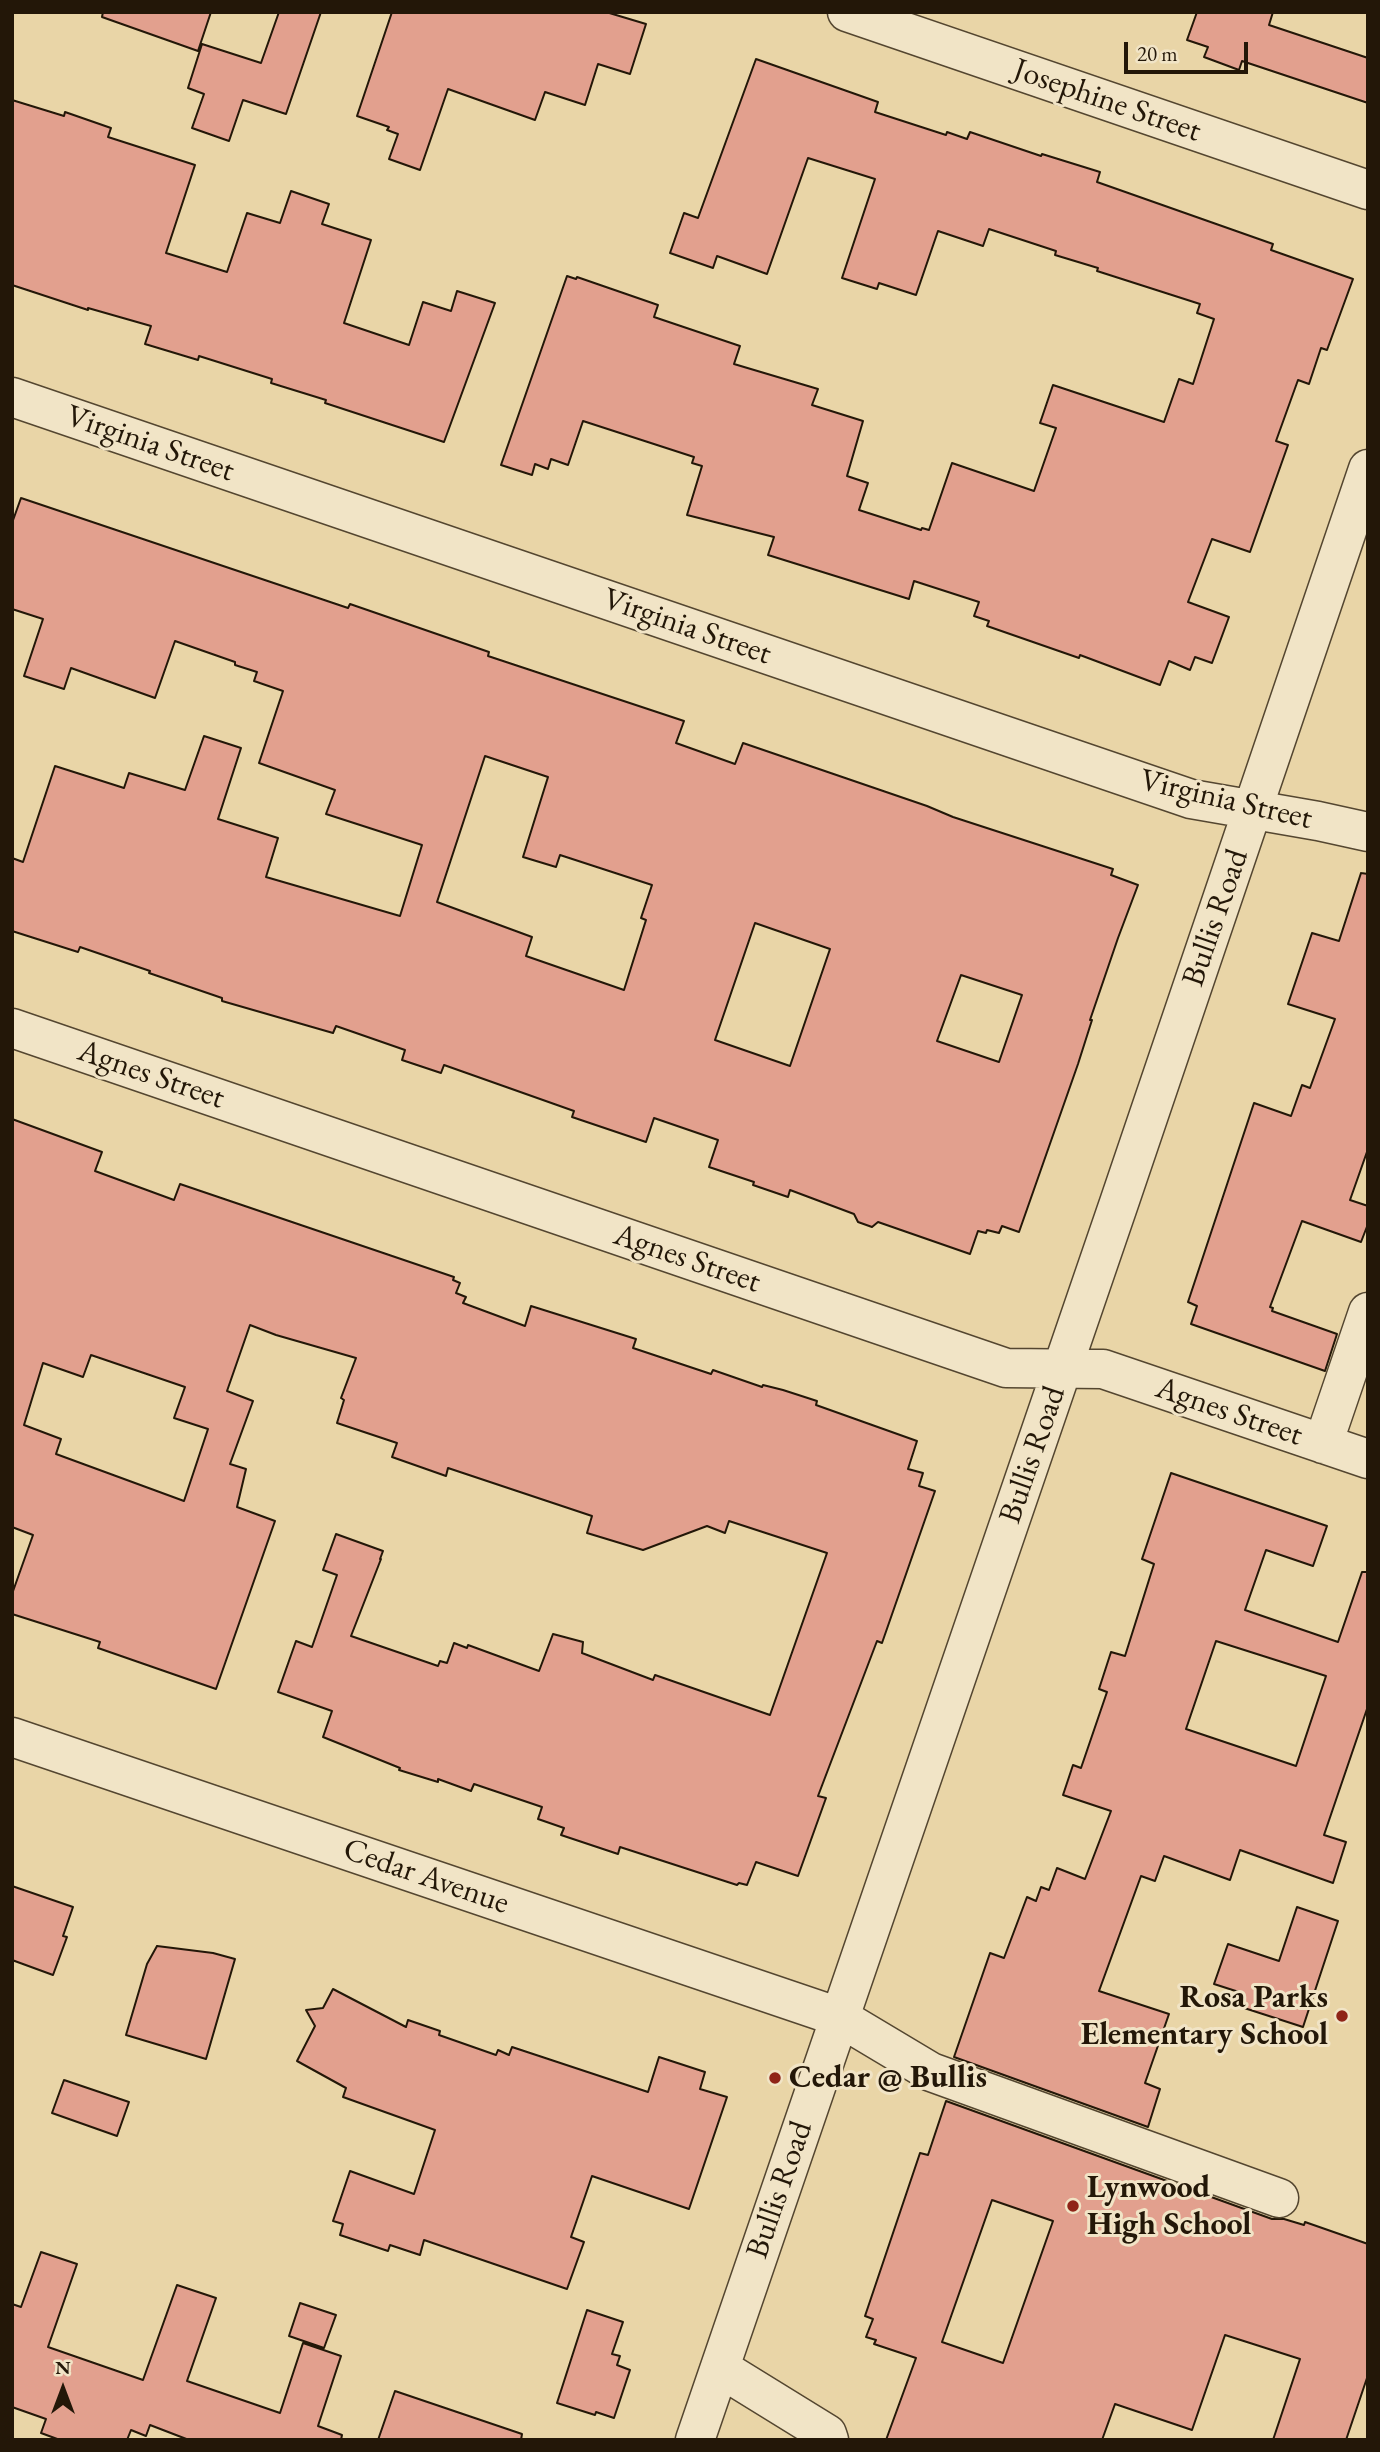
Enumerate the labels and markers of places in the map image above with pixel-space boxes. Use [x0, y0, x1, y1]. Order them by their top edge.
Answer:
place label: Rosa Parks Elementary School [1081, 1979, 1328, 2054]
marker: Rosa Parks Elementary School [1334, 2008, 1350, 2024]
place label: Cedar @ Bullis [789, 2059, 987, 2097]
marker: Cedar @ Bullis [767, 2070, 783, 2086]
place label: Lynwood High School [1087, 2169, 1251, 2244]
marker: Lynwood High School [1065, 2198, 1081, 2214]

